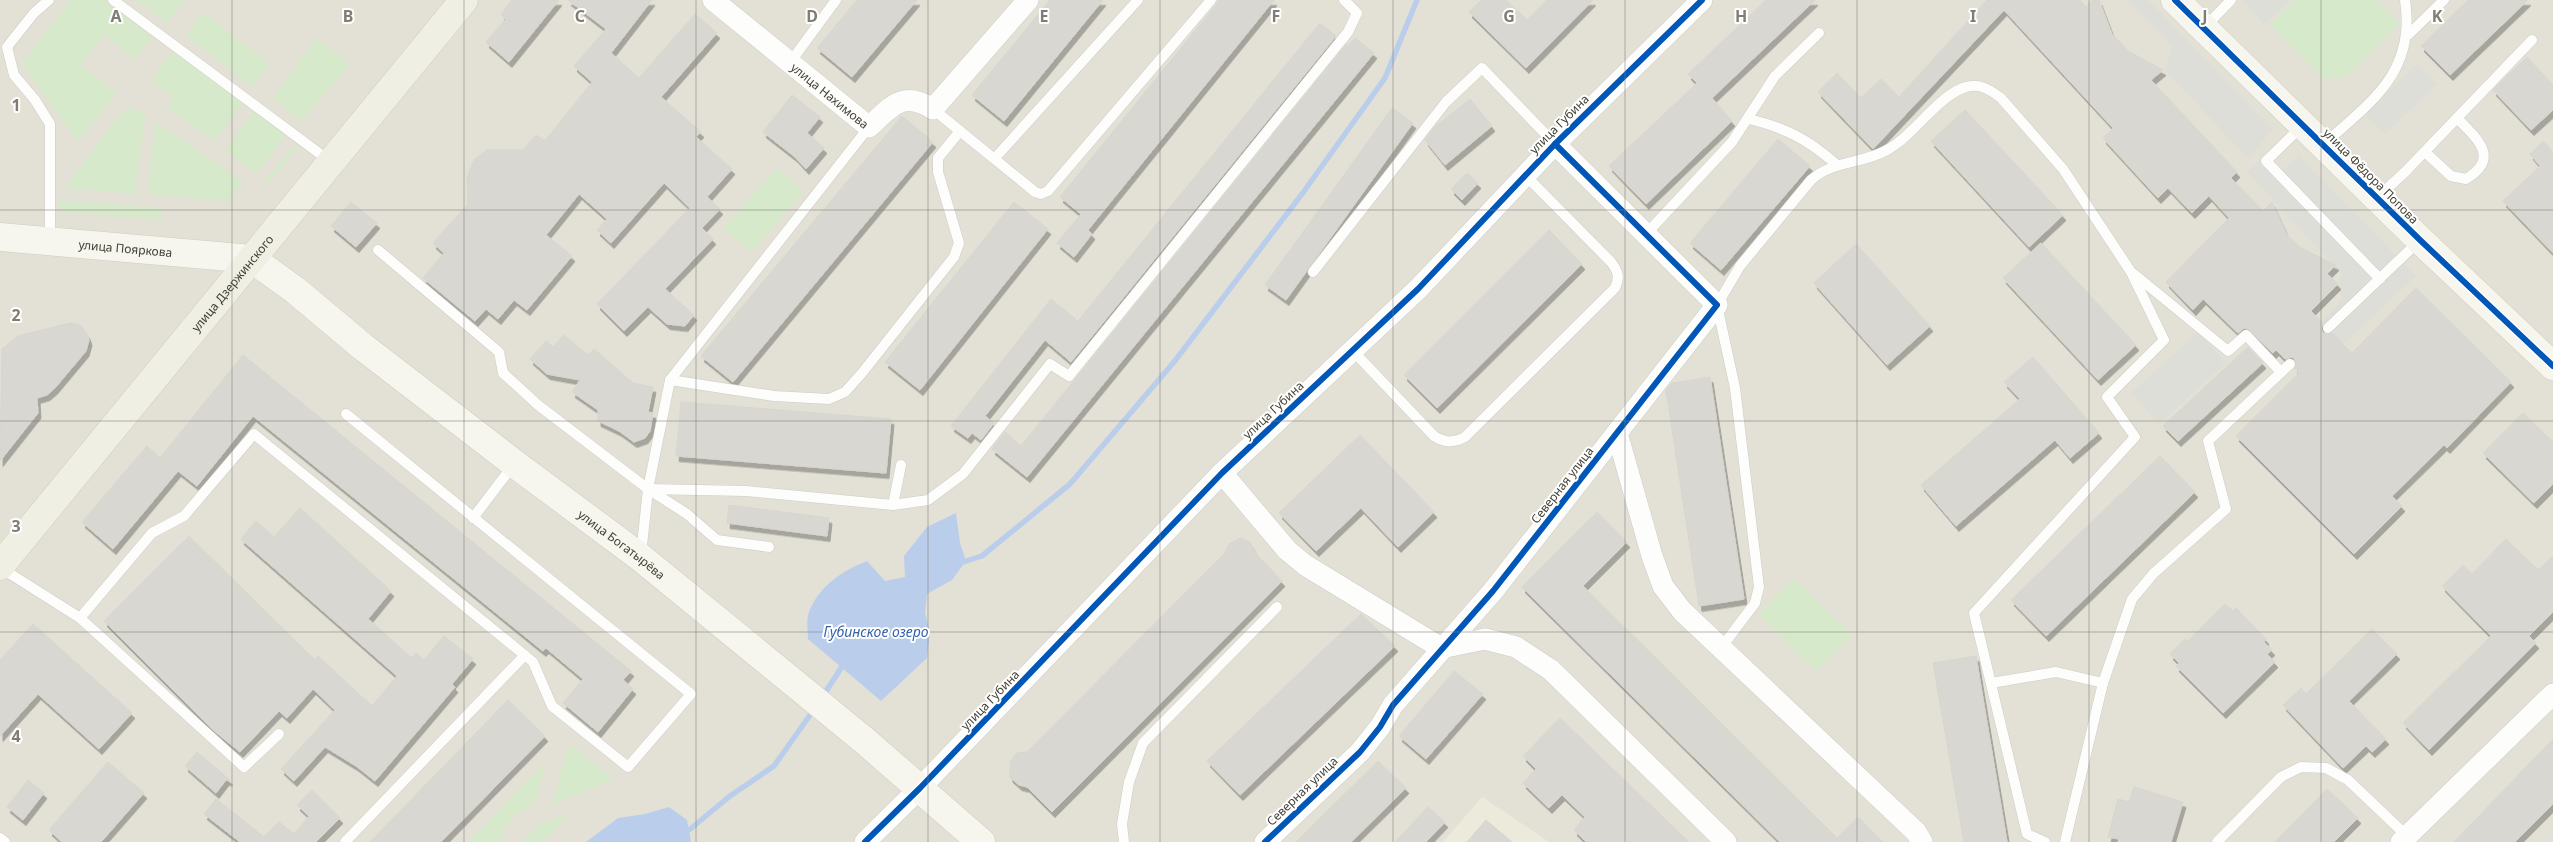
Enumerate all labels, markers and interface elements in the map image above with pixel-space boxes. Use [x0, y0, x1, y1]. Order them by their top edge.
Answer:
text: A [110, 5, 122, 27]
text: B [343, 5, 353, 27]
text: C [575, 5, 585, 27]
text: D [806, 5, 818, 27]
text: E [1040, 5, 1049, 27]
text: F [1272, 5, 1280, 27]
text: G [1503, 5, 1515, 27]
text: H [1735, 5, 1747, 27]
text: I [1970, 5, 1976, 27]
text: J [2200, 5, 2208, 27]
text: K [2432, 5, 2443, 27]
street label: улица Нахимова [788, 58, 873, 132]
street label: улица Губина [1525, 90, 1593, 158]
text: 1 [11, 94, 21, 116]
street label: улица Фёдора Попова [2319, 124, 2423, 228]
street label: улица Дзержинского [187, 231, 277, 335]
street label: улица Пояркова [78, 235, 173, 261]
text: 2 [11, 304, 21, 326]
street label: улица Губина [1239, 377, 1307, 443]
street label: Северная улица [1527, 443, 1597, 527]
street label: улица Богатырёва [575, 505, 669, 583]
text: 3 [11, 515, 21, 537]
water label: Губинское озеро [823, 622, 929, 641]
street label: улица Губина [957, 666, 1023, 734]
text: 4 [11, 725, 21, 747]
street label: Северная улица [1263, 753, 1341, 829]

